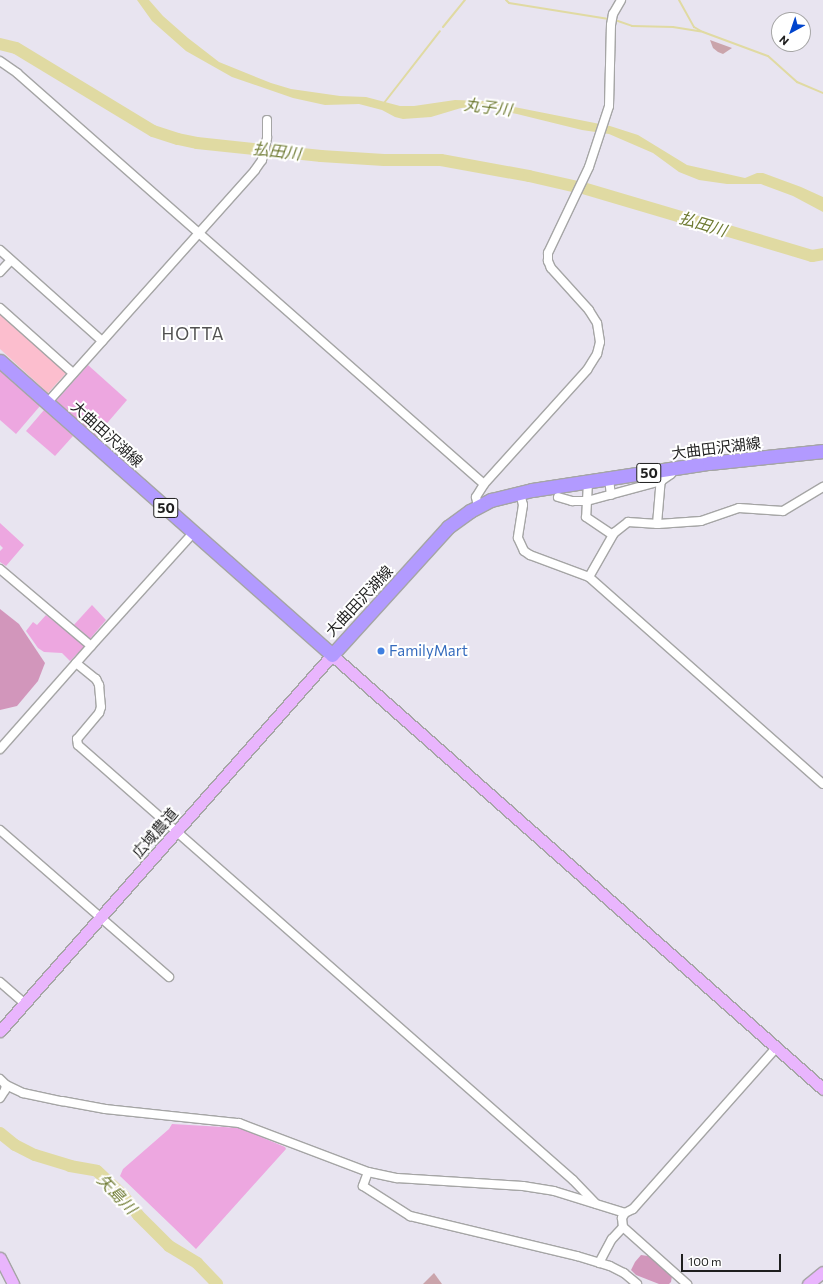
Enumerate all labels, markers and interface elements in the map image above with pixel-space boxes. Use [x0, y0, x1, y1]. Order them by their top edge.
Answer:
north arrow [771, 12, 811, 52]
text: N [776, 33, 791, 48]
water label: 丸子川 [463, 95, 513, 119]
water label: 払田川 [252, 139, 302, 163]
water label: 払田川 [677, 208, 729, 240]
district label: HOTTA [161, 324, 225, 344]
street label: 大曲田沢湖線 [68, 397, 146, 471]
street label: 大曲田沢湖線 [670, 434, 762, 462]
road number: 50 [636, 461, 662, 485]
road number: 50 [153, 496, 179, 520]
street label: 大曲田沢湖線 [322, 562, 396, 640]
place label: FamilyMart [389, 642, 468, 660]
marker: FamilyMart [376, 646, 386, 656]
street label: 広域農道 [129, 804, 181, 862]
water label: 矢島川 [93, 1170, 141, 1218]
scale bar [683, 1246, 783, 1272]
text: 100 m [688, 1254, 722, 1268]

